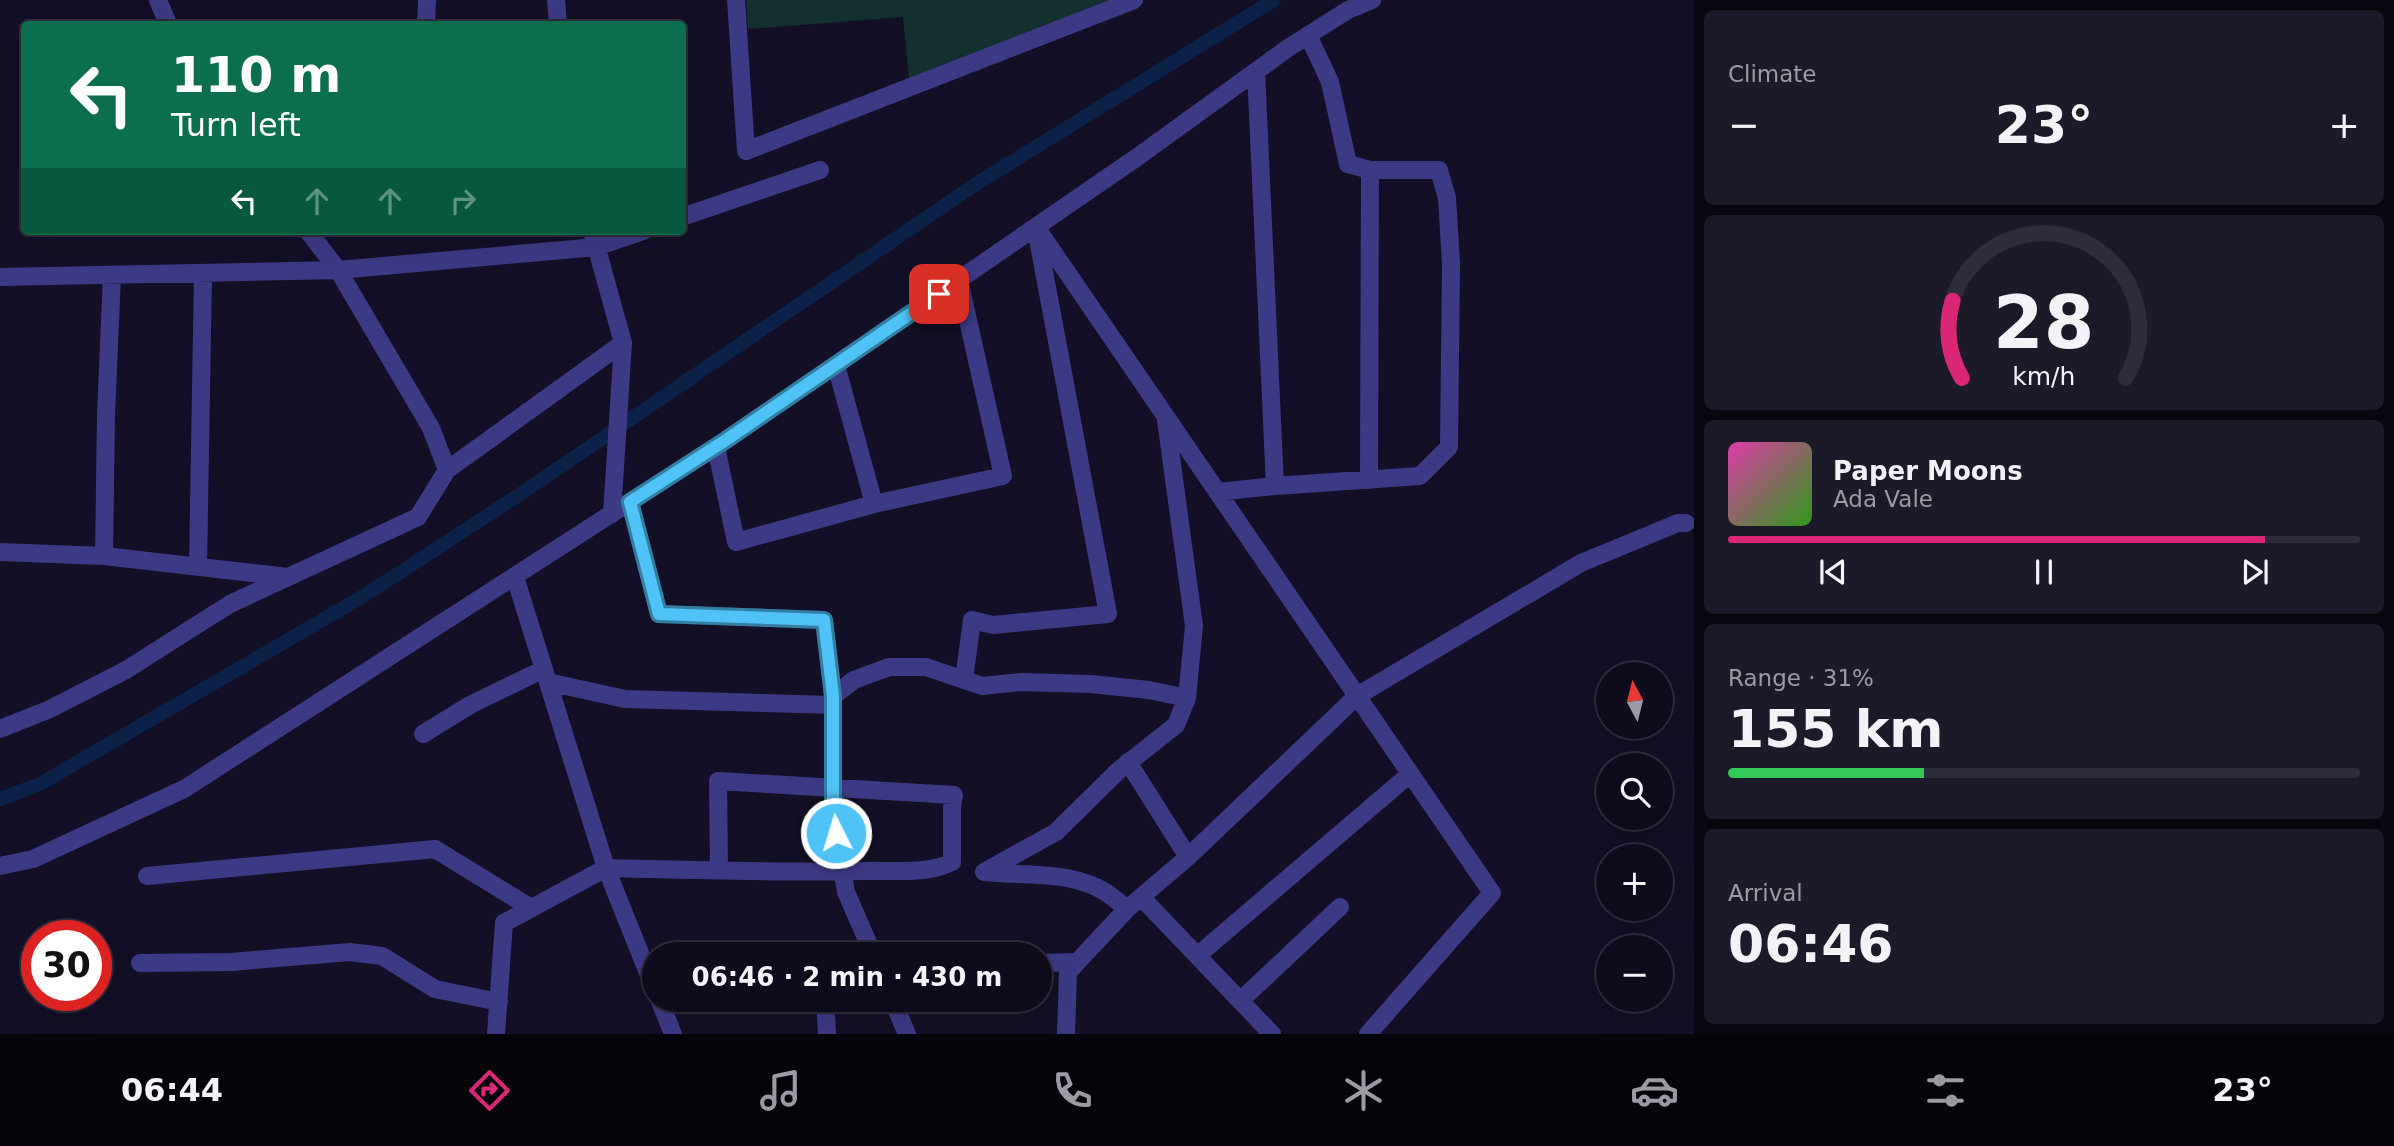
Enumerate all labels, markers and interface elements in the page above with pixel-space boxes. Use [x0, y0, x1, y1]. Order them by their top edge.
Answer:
text: 110 m [171, 47, 341, 104]
icon: left [56, 49, 147, 140]
text: Climate [1728, 61, 1817, 87]
text: 23° [1995, 95, 2093, 155]
text: − [1728, 103, 1760, 147]
text: + [2328, 103, 2360, 147]
text: Turn left [171, 106, 301, 144]
icon: left [225, 182, 263, 220]
icon: ahead [298, 182, 336, 220]
icon: ahead [371, 182, 409, 220]
icon: right [444, 182, 482, 220]
pin [909, 264, 969, 324]
icon: arrive [920, 275, 958, 313]
text: 28 [1993, 281, 2095, 366]
text: km/h [2012, 362, 2076, 391]
text: Paper Moons [1833, 456, 2023, 486]
text: Ada Vale [1833, 486, 1933, 512]
icon: previous [1814, 553, 1852, 591]
icon: pause [2025, 553, 2063, 591]
icon: next [2236, 553, 2274, 591]
north arrow [1596, 662, 1673, 738]
map controls [1596, 662, 1673, 1012]
text: Range · 31% [1728, 665, 1874, 691]
text: 155 km [1728, 699, 1943, 759]
button: search [1596, 753, 1673, 830]
position arrow [799, 796, 873, 870]
button: + [1596, 844, 1673, 921]
text: Arrival [1728, 880, 1803, 906]
text: 06:46 [1728, 914, 1894, 974]
speed limit sign: 30 [21, 920, 112, 1011]
button: − [1596, 935, 1673, 1012]
text: 06:46 · 2 min · 430 m [692, 962, 1002, 992]
icon: directions [465, 1066, 514, 1115]
icon: music [756, 1066, 805, 1115]
icon: phone [1048, 1066, 1097, 1115]
icon: climate [1339, 1066, 1388, 1115]
icon: car [1630, 1066, 1679, 1115]
icon: filters [1921, 1066, 1970, 1115]
text: 06:44 [121, 1071, 223, 1109]
text: 23° [2212, 1071, 2273, 1109]

